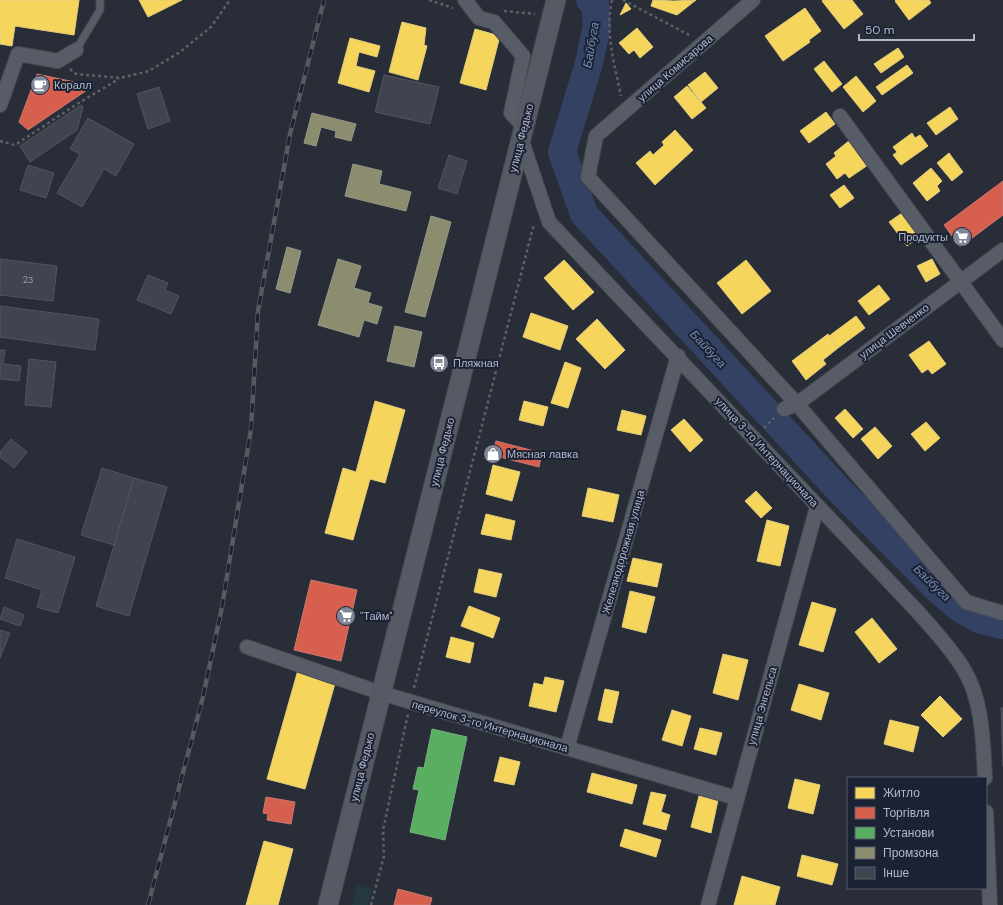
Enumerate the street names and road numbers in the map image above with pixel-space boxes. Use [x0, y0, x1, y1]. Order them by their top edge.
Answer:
street label: улица Комисарова [635, 31, 716, 104]
street label: улица Федько [506, 102, 536, 174]
street label: улица Шевченко [856, 300, 932, 362]
street label: улица 3-го Интернационала [712, 394, 822, 510]
street label: улица Федько [427, 416, 457, 488]
street label: Железнодорожная улица [599, 488, 648, 616]
street label: улица Энгельса [744, 665, 780, 747]
street label: переулок 3-го Интернационала [410, 697, 571, 755]
street label: улица Федько [347, 731, 377, 803]

